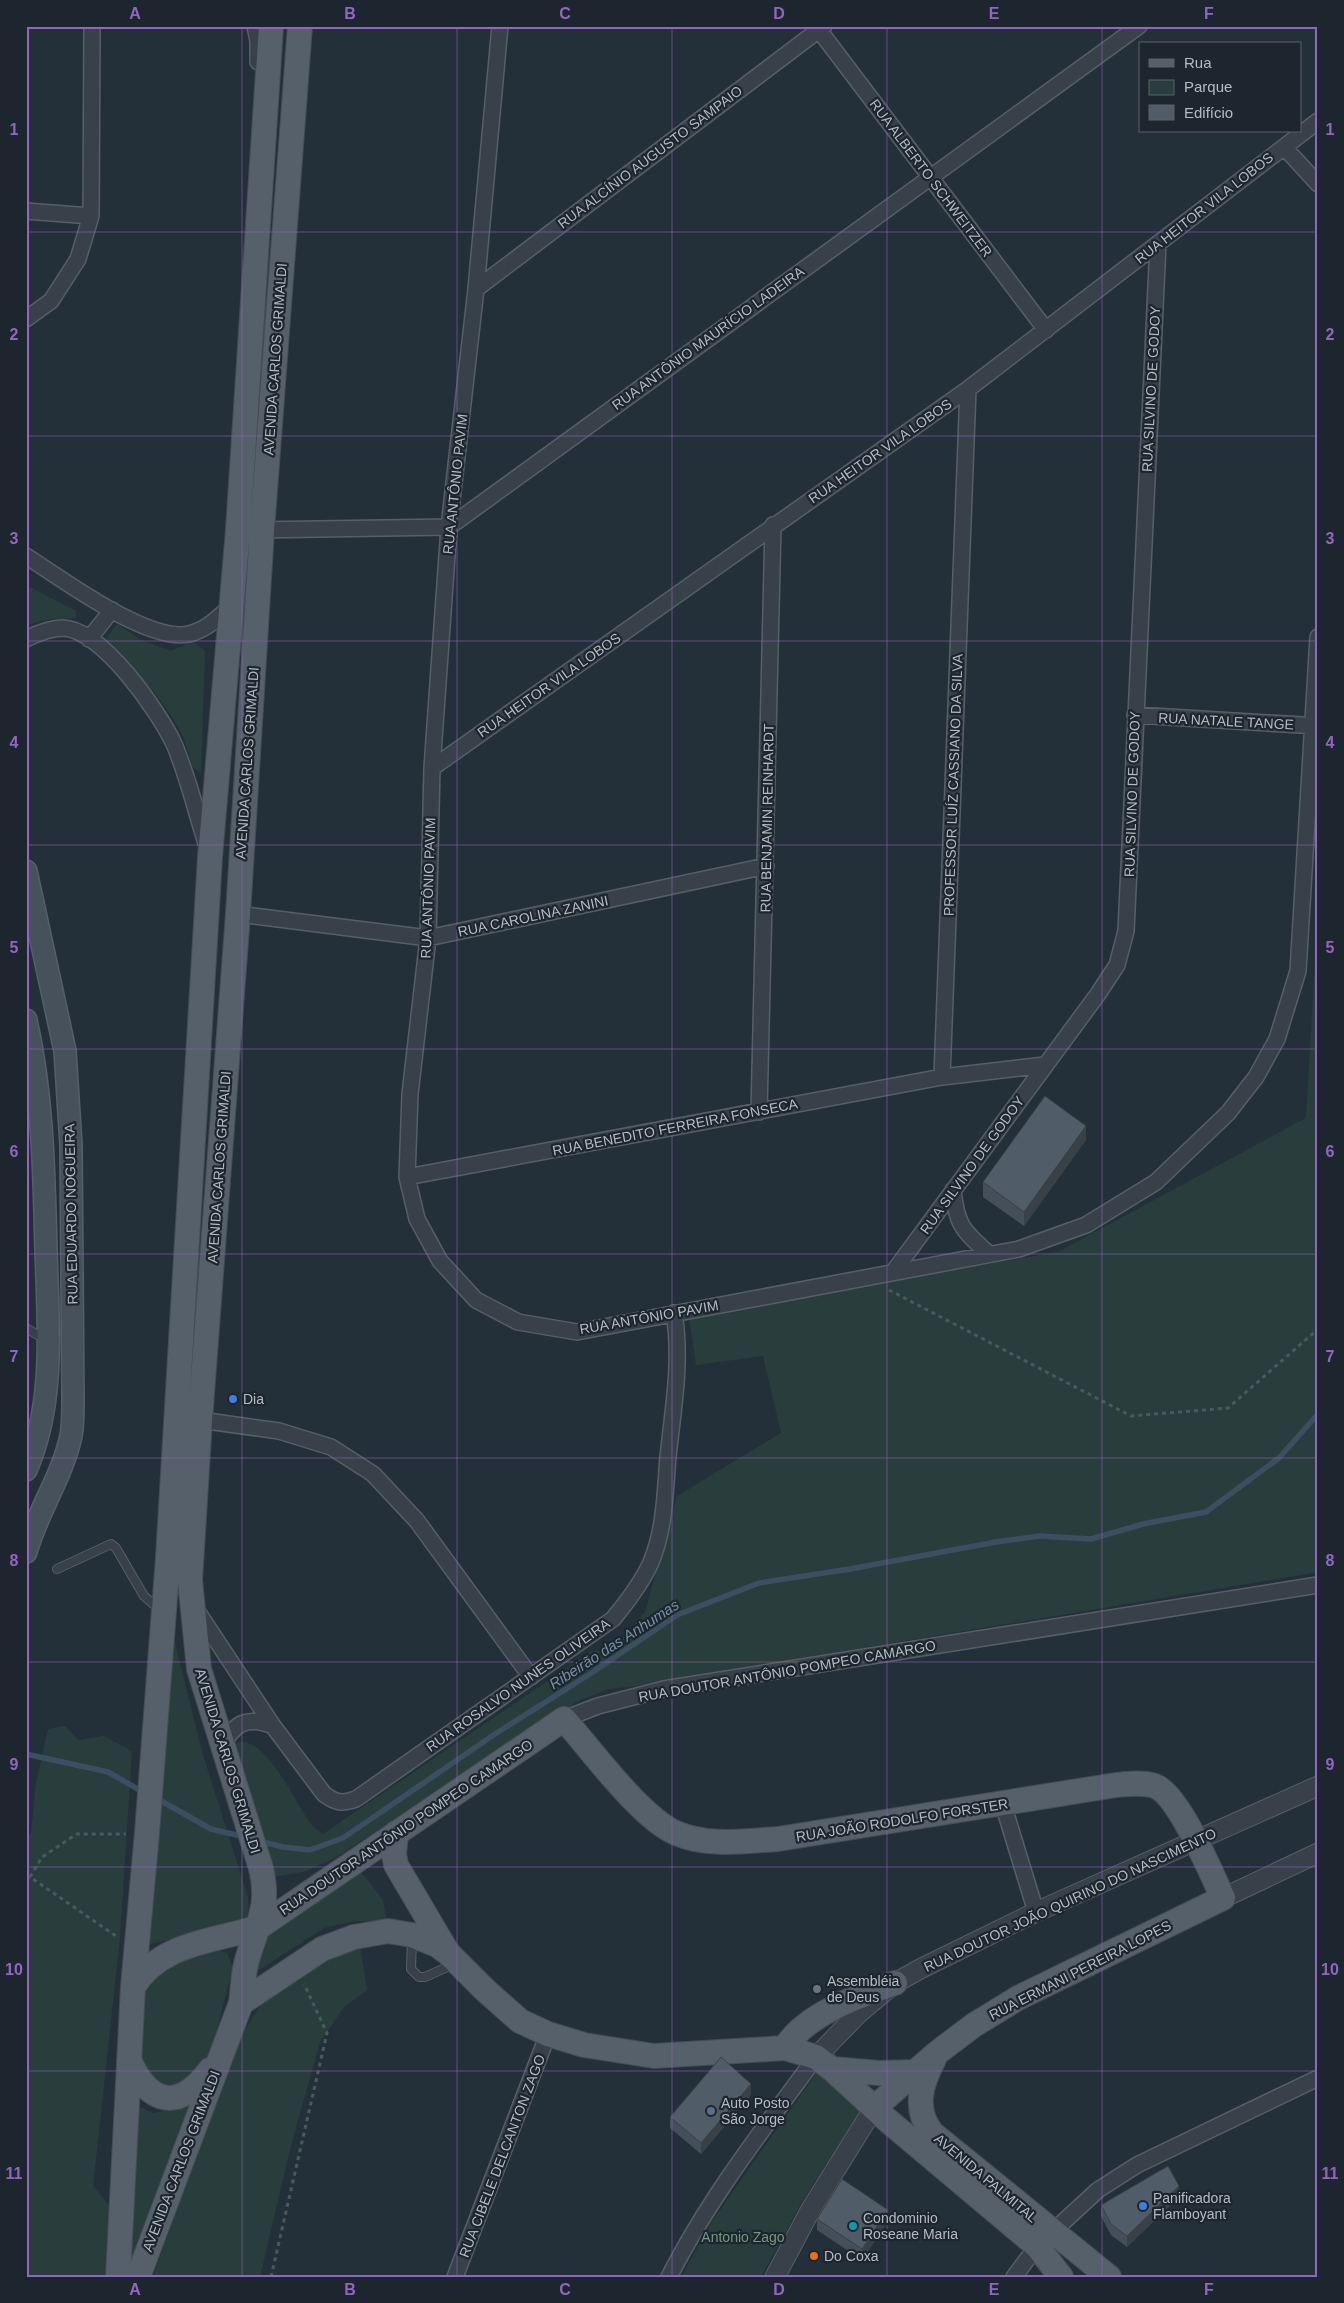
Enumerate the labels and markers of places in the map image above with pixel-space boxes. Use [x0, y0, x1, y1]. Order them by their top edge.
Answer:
place label: Dia [243, 1391, 264, 1407]
marker: Dia [227, 1393, 239, 1405]
place label: Assembléia de Deus [827, 1973, 900, 2005]
marker: Assembléia de Deus [811, 1983, 823, 1995]
place label: Auto Posto São Jorge [721, 2095, 790, 2127]
marker: Auto Posto São Jorge [705, 2105, 717, 2117]
place label: Panificadora Flamboyant [1153, 2190, 1231, 2222]
marker: Panificadora Flamboyant [1137, 2200, 1149, 2212]
place label: Condominio Roseane Maria [863, 2210, 958, 2242]
marker: Condominio Roseane Maria [847, 2220, 859, 2232]
place label: Do Coxa [824, 2248, 879, 2264]
marker: Do Coxa [808, 2250, 820, 2262]

